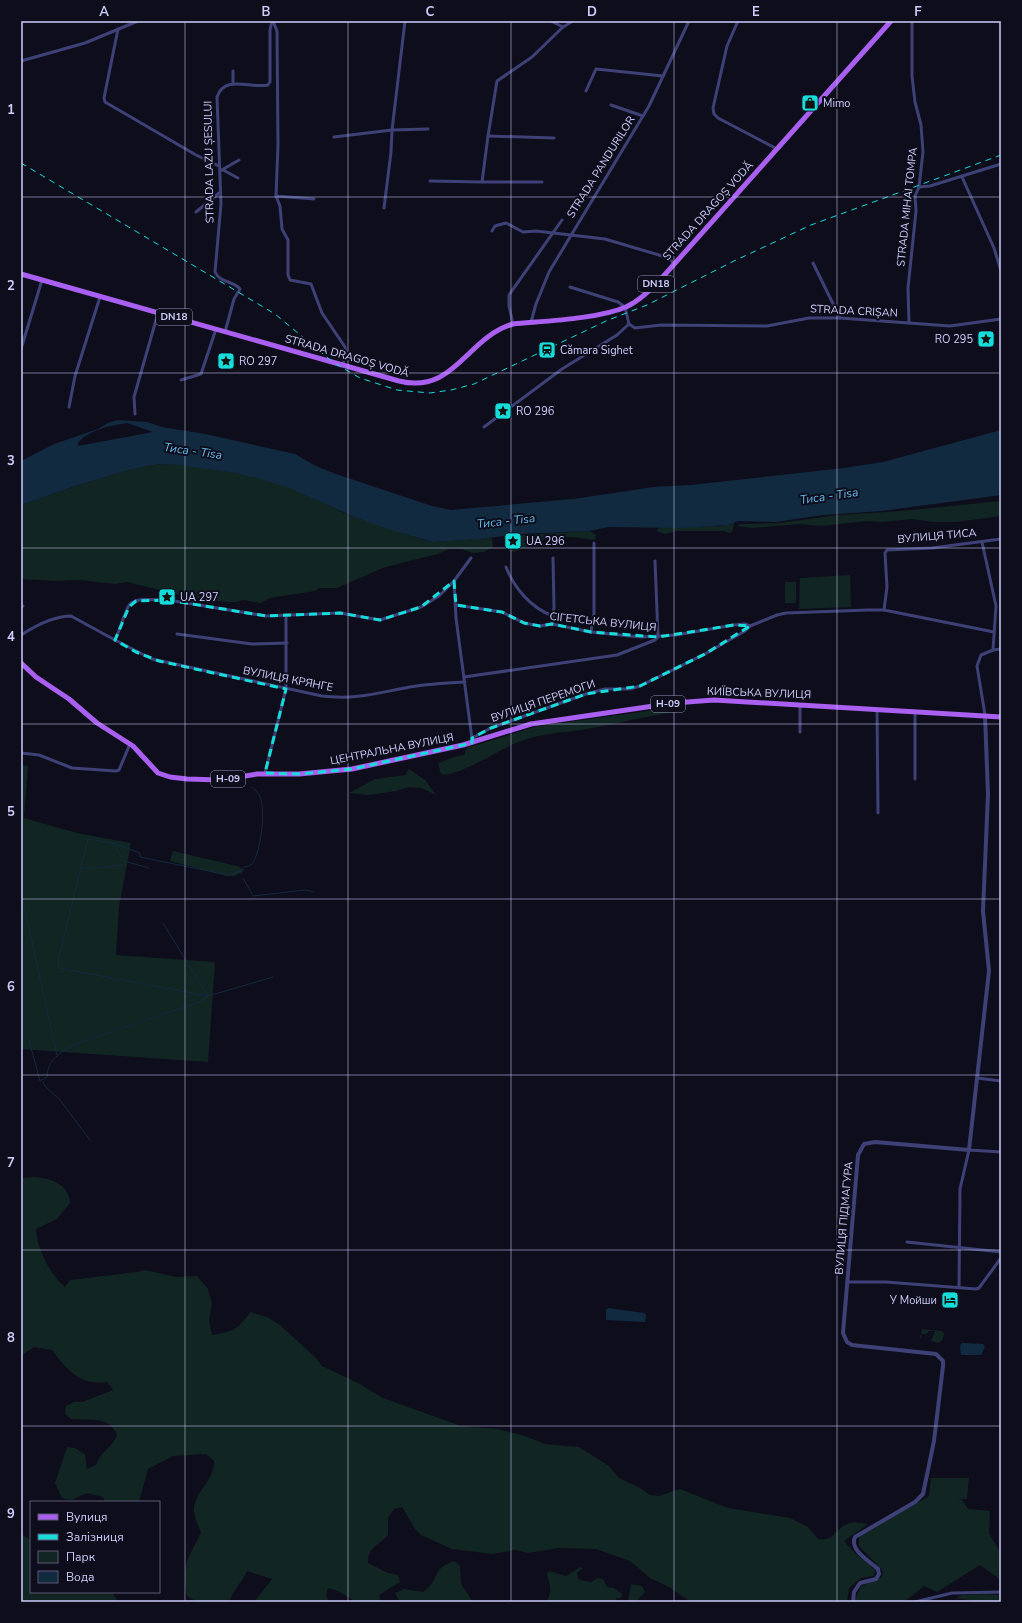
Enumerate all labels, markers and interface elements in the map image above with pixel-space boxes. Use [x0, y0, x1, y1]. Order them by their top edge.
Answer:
text: A [99, 3, 109, 21]
text: B [262, 3, 271, 21]
text: C [426, 3, 435, 21]
text: D [587, 3, 597, 21]
text: E [752, 3, 760, 21]
text: F [914, 3, 922, 21]
shop icon: Mimo [800, 93, 820, 113]
place label: Mimo [823, 96, 851, 111]
text: 1 [7, 101, 15, 119]
street label: STRADA LAZU ȘESULUI [200, 101, 218, 223]
street label: STRADA PANDURILOR [564, 113, 639, 221]
street label: STRADA MIHAI TOMPA [893, 147, 921, 267]
street label: STRADA DRAGOȘ VODĂ [659, 158, 757, 264]
road number: DN18 [638, 276, 674, 292]
text: 2 [7, 277, 15, 295]
street label: STRADA CRIȘAN [810, 301, 898, 321]
road number: DN18 [156, 309, 192, 325]
place icon: RO 295 [976, 329, 996, 349]
street label: STRADA DRAGOȘ VODĂ [283, 330, 411, 381]
place label: RO 295 [935, 332, 973, 347]
station icon: Cămara Sighet [537, 340, 557, 360]
place label: Cămara Sighet [560, 343, 633, 358]
place icon: RO 297 [216, 351, 236, 371]
place label: RO 297 [239, 354, 277, 369]
place icon: RO 296 [493, 401, 513, 421]
place label: RO 296 [516, 404, 555, 419]
water label: Тиса - Tisa [163, 439, 223, 463]
text: 3 [7, 452, 15, 470]
water label: Тиса - Tisa [799, 484, 859, 508]
water label: Тиса - Tisa [476, 510, 536, 532]
street label: ВУЛИЦЯ ТИСА [897, 525, 977, 547]
place icon: UA 296 [503, 531, 523, 551]
place label: UA 296 [526, 534, 565, 549]
place icon: UA 297 [157, 587, 177, 607]
place label: UA 297 [180, 590, 219, 605]
street label: СІГЕТСЬКА ВУЛИЦЯ [549, 609, 657, 635]
text: 4 [7, 628, 15, 646]
street label: ВУЛИЦЯ КРЯНГЕ [242, 663, 334, 695]
street label: ВУЛИЦЯ ПЕРЕМОГИ [489, 676, 597, 726]
street label: КИЇВСЬКА ВУЛИЦЯ [707, 684, 811, 702]
road number: Н-09 [651, 696, 685, 712]
street label: ЦЕНТРАЛЬНА ВУЛИЦЯ [329, 730, 455, 768]
road number: Н-09 [211, 771, 245, 787]
text: 5 [7, 803, 15, 821]
text: 6 [7, 978, 15, 996]
text: 7 [7, 1154, 15, 1172]
street label: ВУЛИЦЯ ПІДМАГУРА [832, 1161, 856, 1275]
hotel icon: У Мойши [940, 1290, 960, 1310]
place label: У Мойши [889, 1293, 937, 1308]
text: 8 [7, 1329, 15, 1347]
legend [30, 1501, 160, 1593]
text: 9 [7, 1505, 15, 1523]
text: Вулиця [66, 1509, 108, 1525]
text: Залізниця [66, 1529, 124, 1545]
text: Парк [66, 1549, 96, 1565]
text: Вода [66, 1569, 94, 1585]

